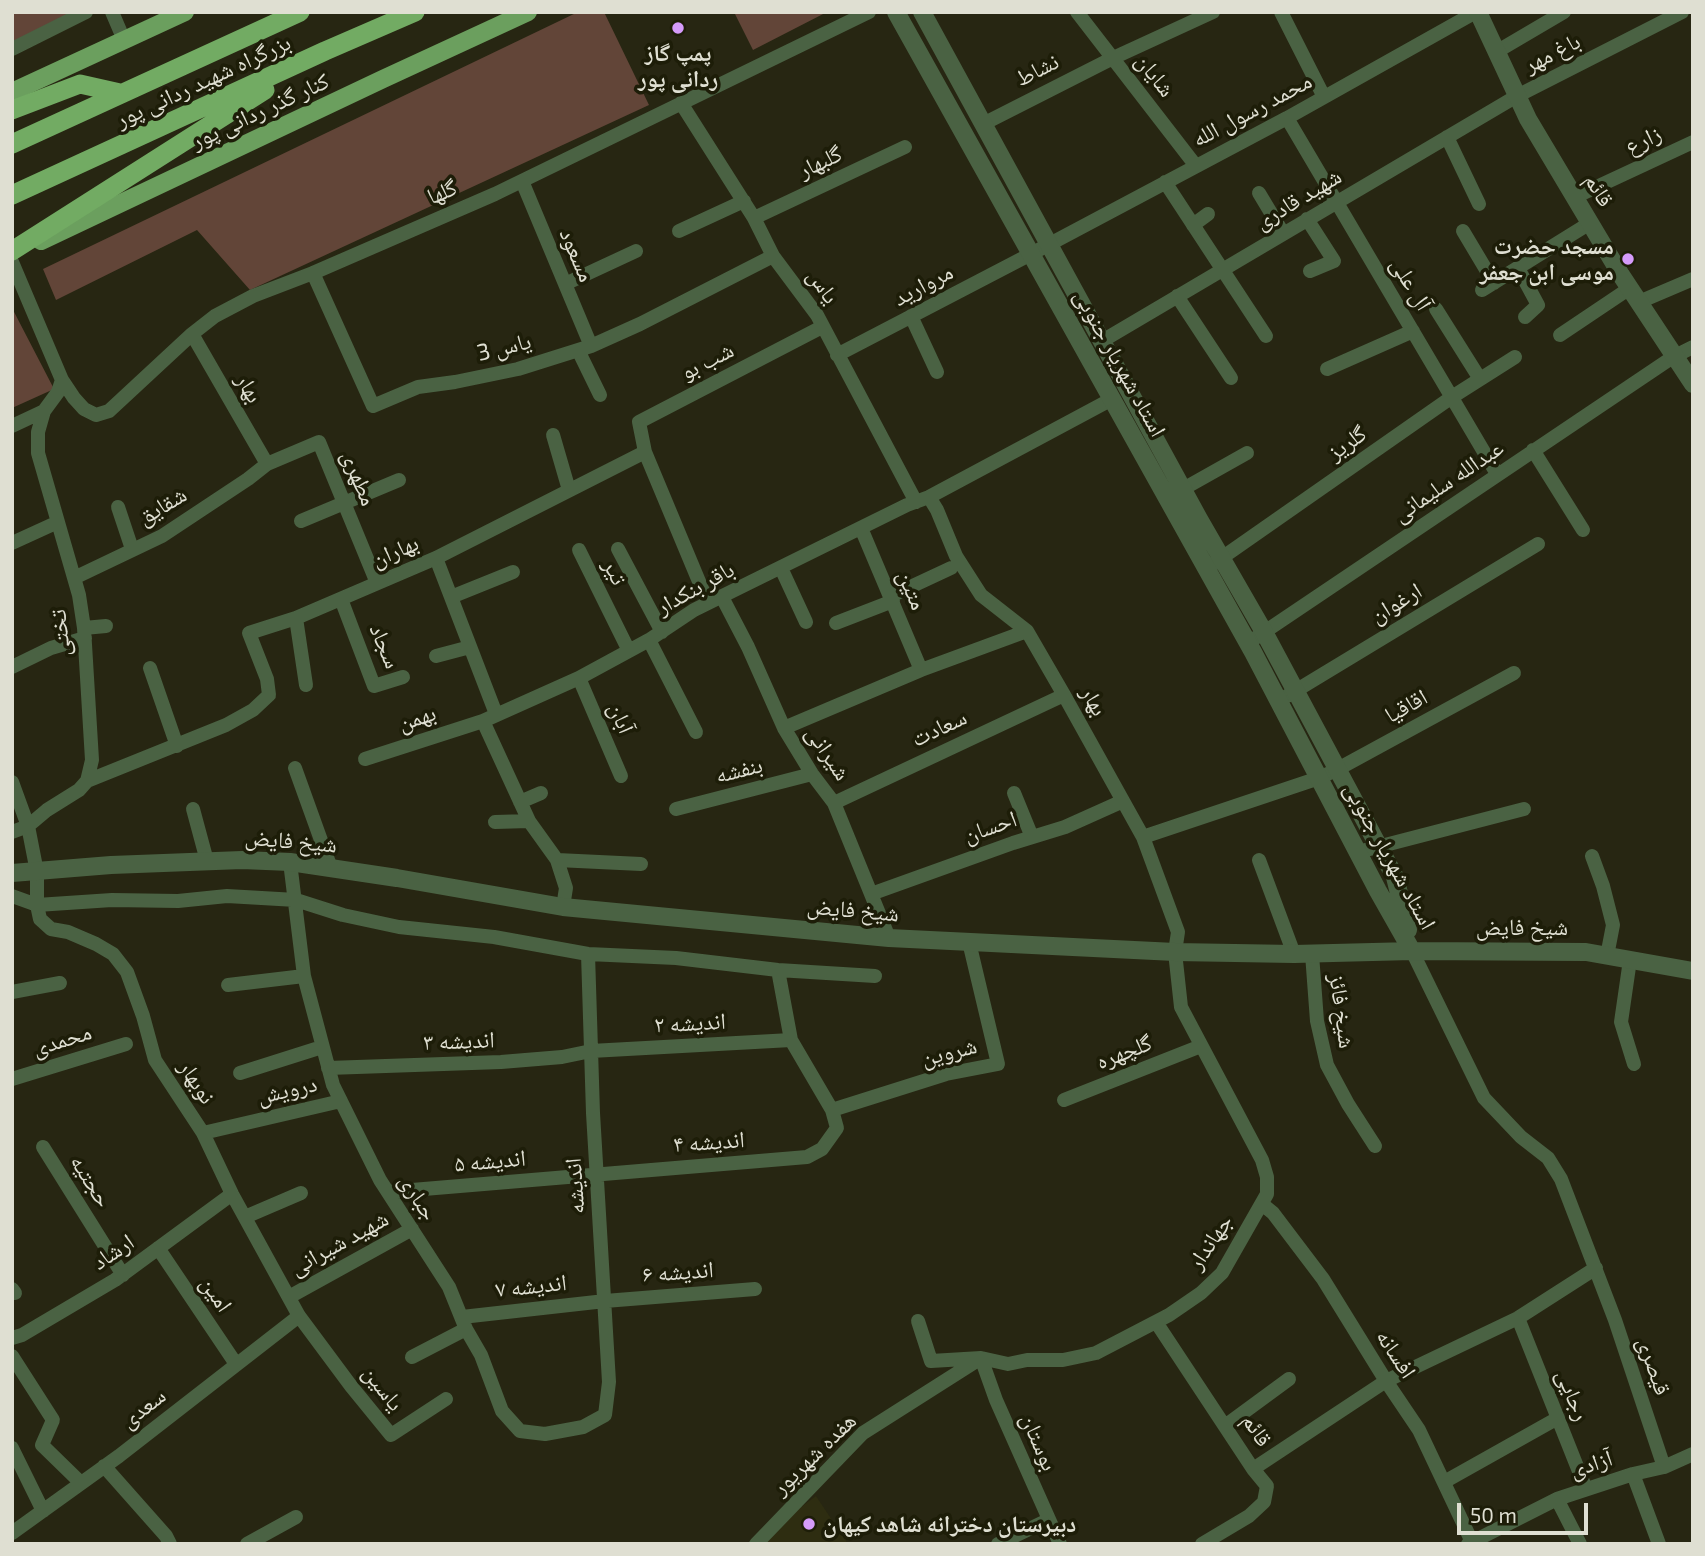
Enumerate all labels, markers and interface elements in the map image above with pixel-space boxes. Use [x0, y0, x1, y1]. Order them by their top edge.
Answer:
marker: پمپ گاز ردانی پور [670, 20, 686, 36]
street label: باغ مهر [1519, 27, 1585, 79]
street label: بزرگراه شهید ردانی پور [111, 28, 295, 134]
place label: پمپ گاز ردانی پور [638, 39, 718, 93]
street label: نشاط [1011, 47, 1063, 93]
street label: شایان [1129, 48, 1181, 102]
street label: کنار گذر ردانی پور [187, 67, 333, 155]
street label: محمد رسول الله [1188, 67, 1316, 153]
street label: زارع [1620, 120, 1666, 160]
street label: گلبهار [794, 140, 846, 184]
street label: شهید قادری [1250, 162, 1346, 236]
street label: قائم [1578, 168, 1620, 212]
street label: گلها [423, 173, 461, 211]
street label: مسعود [553, 224, 601, 286]
place label: مسجد حضرت موسی ابن جعفر [1480, 232, 1614, 286]
marker: مسجد حضرت موسی ابن جعفر [1620, 251, 1636, 267]
street label: آل علی [1384, 252, 1438, 316]
street label: مروارید [888, 258, 958, 312]
street label: یاس [801, 263, 845, 309]
street label: استاد شهریار جنوبی [1068, 284, 1172, 442]
street label: یاس 3 [474, 327, 534, 367]
street label: شب بو [676, 336, 738, 386]
street label: بهار [230, 368, 268, 408]
street label: گلریز [1322, 420, 1372, 466]
street label: عبدالله سلیمانی [1388, 434, 1508, 528]
street label: مطهری [335, 446, 383, 510]
street label: شقایق [132, 481, 192, 531]
street label: بهاران [367, 529, 423, 573]
street label: تیر [597, 555, 633, 589]
street label: باقر بنکدار [651, 555, 739, 621]
street label: متین [891, 566, 933, 614]
street label: ارغوان [1365, 577, 1427, 629]
street label: تختی [44, 608, 76, 658]
street label: سجاد [363, 620, 407, 672]
street label: بهار [1075, 681, 1113, 721]
street label: اقاقیا [1380, 683, 1432, 729]
street label: آبان [602, 698, 640, 738]
street label: بهمن [395, 699, 439, 737]
street label: سعادت [907, 703, 971, 753]
street label: شیرانی [800, 720, 856, 786]
street label: بنفشه [713, 751, 765, 789]
street label: استاد شهریار جنوبی [1338, 777, 1442, 935]
street label: احسان [960, 805, 1020, 849]
street label: شیخ فایض [244, 823, 338, 859]
street label: شیخ فایض [806, 892, 900, 928]
street label: شیخ فایض [1476, 913, 1568, 941]
street label: شیخ فائز [1323, 972, 1361, 1050]
street label: اندیشه ۲ [653, 1007, 727, 1039]
street label: محمدی [29, 1018, 95, 1062]
street label: اندیشه ۳ [423, 1026, 495, 1056]
street label: گلچهره [1092, 1029, 1156, 1075]
street label: شروین [918, 1032, 980, 1072]
street label: نوبهار [173, 1055, 221, 1109]
street label: درویش [254, 1070, 320, 1110]
street label: اندیشه ۴ [672, 1126, 746, 1158]
street label: اندیشه ۵ [453, 1144, 527, 1178]
street label: حجتیه [64, 1150, 118, 1212]
street label: اندیشه [559, 1157, 591, 1215]
street label: جباری [393, 1168, 443, 1226]
street label: شهید شیرانی [285, 1205, 393, 1281]
street label: جهاندار [1182, 1209, 1238, 1275]
street label: ارشاد [87, 1228, 139, 1276]
street label: اندیشه ۶ [641, 1256, 715, 1288]
street label: اندیشه ۷ [494, 1269, 568, 1303]
street label: امین [194, 1271, 238, 1317]
street label: افسانه [1370, 1324, 1422, 1384]
street label: قیصری [1631, 1333, 1677, 1399]
street label: یاسین [357, 1360, 409, 1416]
street label: رجایی [1550, 1365, 1596, 1425]
street label: سعدی [115, 1382, 171, 1434]
street label: هفده شهریور [766, 1407, 862, 1501]
street label: قائم [1236, 1408, 1278, 1452]
street label: بوستان [1015, 1409, 1063, 1475]
street label: آزادی [1566, 1444, 1616, 1484]
scale bar [1460, 1490, 1591, 1534]
text: 50 m [1470, 1502, 1517, 1527]
place label: دبیرستان دخترانه شاهد کیهان [823, 1510, 1076, 1538]
marker: دبیرستان دخترانه شاهد کیهان [801, 1516, 817, 1532]

